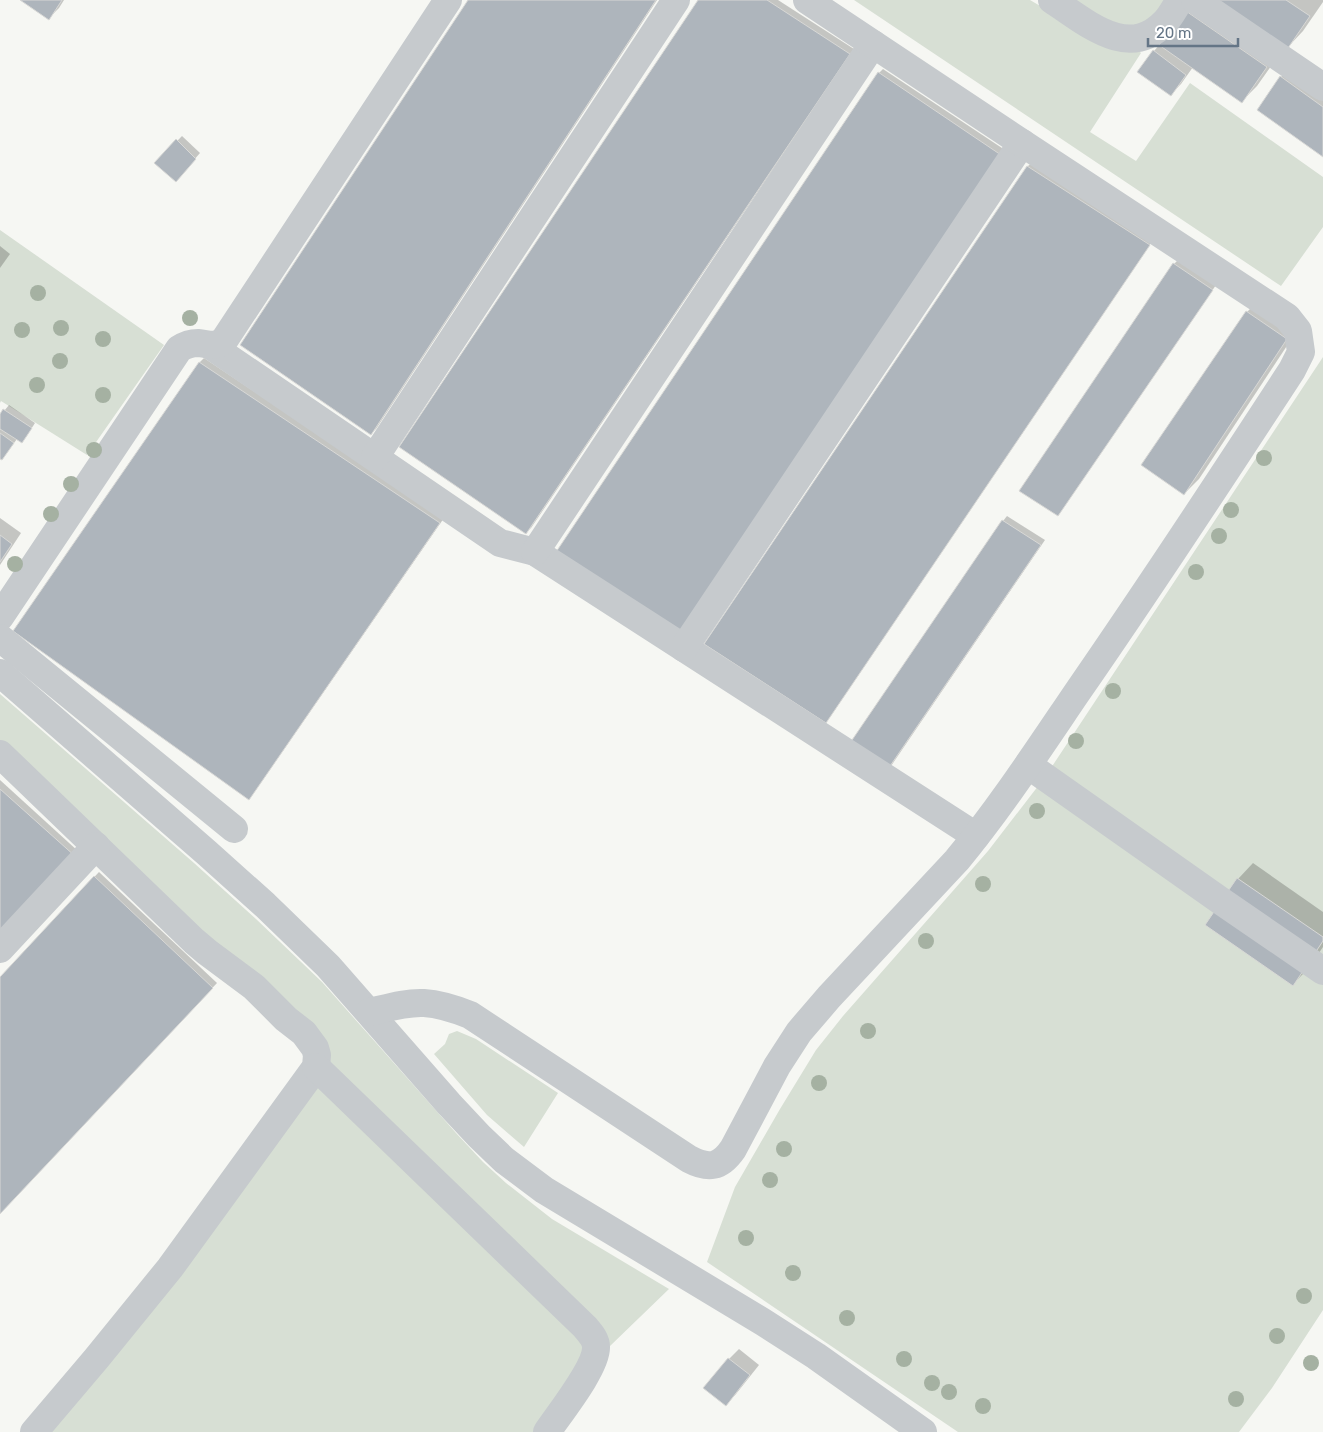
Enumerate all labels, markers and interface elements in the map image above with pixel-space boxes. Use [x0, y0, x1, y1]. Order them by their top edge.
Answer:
scale bar [1148, 15, 1238, 47]
text: 20 m [1156, 24, 1191, 42]

